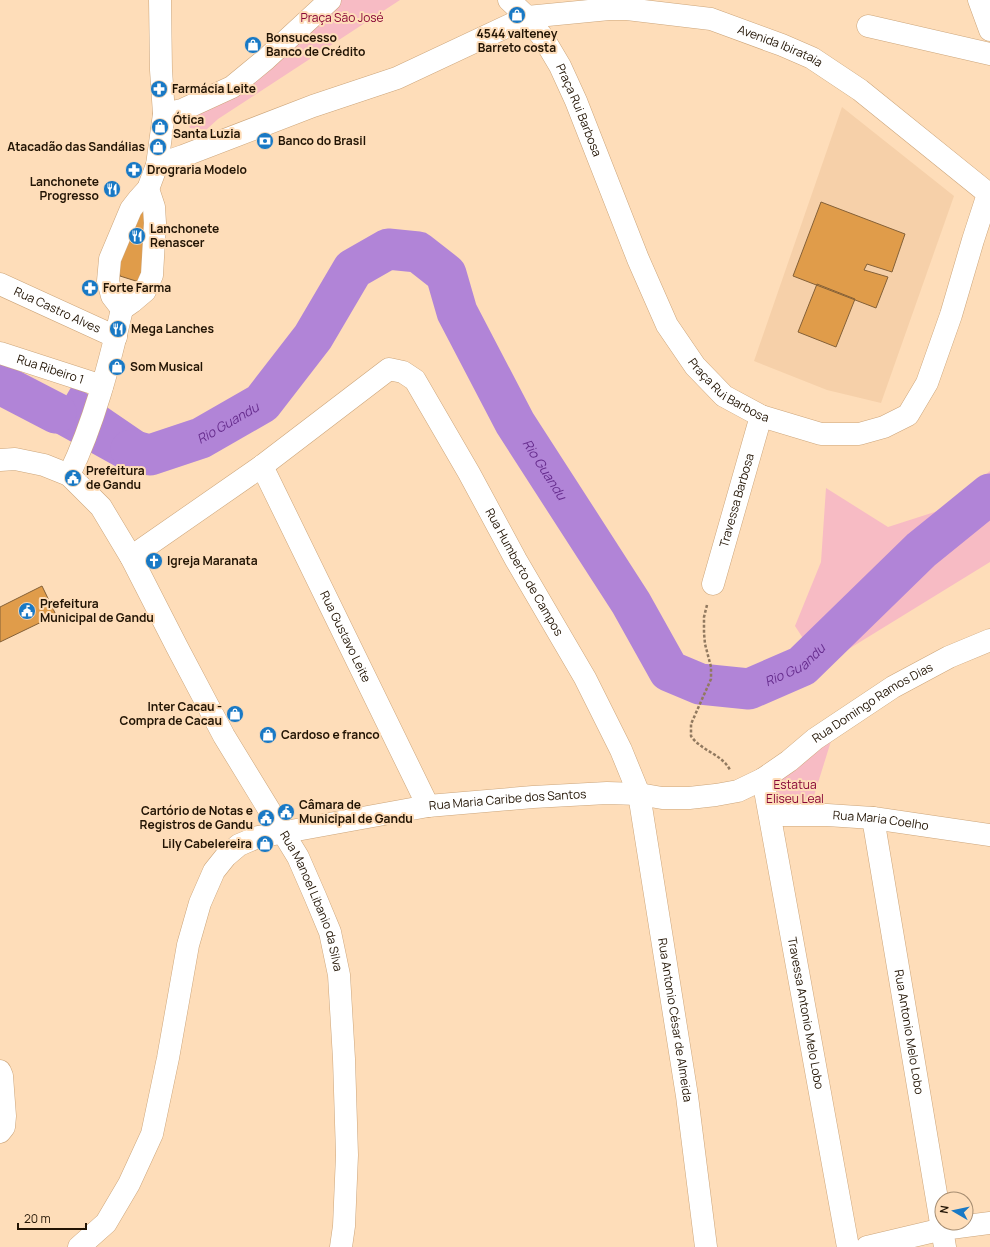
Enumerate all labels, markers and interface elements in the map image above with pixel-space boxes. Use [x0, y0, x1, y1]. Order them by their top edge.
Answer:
shop icon: 4544 valteney Barreto costa [507, 5, 527, 25]
park label: Praça São José [300, 9, 384, 26]
street label: Avenida Ibirataia [735, 20, 826, 71]
place label: 4544 valteney Barreto costa [477, 25, 558, 56]
place label: Bonsucesso Banco de Crédito [266, 29, 365, 60]
shop icon: Bonsucesso Banco de Crédito [243, 35, 263, 55]
street label: Praça Rui Barbosa [552, 61, 606, 159]
pharmacy icon: Farmácia Leite [149, 79, 169, 99]
place label: Farmácia Leite [172, 80, 256, 97]
place label: Ótica Santa Luzia [173, 111, 240, 142]
shop icon: Ótica Santa Luzia [150, 117, 170, 137]
bank icon: Banco do Brasil [255, 131, 275, 151]
place label: Banco do Brasil [278, 132, 366, 149]
shop icon: Atacadão das Sandálias [148, 137, 168, 157]
place label: Atacadão das Sandálias [7, 138, 145, 155]
pharmacy icon: Drograria Modelo [124, 160, 144, 180]
place label: Drograria Modelo [147, 161, 247, 178]
place label: Lanchonete Progresso [30, 173, 99, 204]
restaurant icon: Lanchonete Progresso [102, 179, 122, 199]
place label: Lanchonete Renascer [150, 220, 219, 251]
restaurant icon: Lanchonete Renascer [127, 226, 147, 246]
pharmacy icon: Forte Farma [80, 278, 100, 298]
place label: Forte Farma [103, 279, 171, 296]
street label: Rua Castro Alves [11, 283, 104, 337]
restaurant icon: Mega Lanches [108, 319, 128, 339]
place label: Mega Lanches [131, 320, 215, 337]
street label: Rua Ribeiro 1 [15, 350, 86, 388]
street label: Praça Rui Barbosa [684, 355, 771, 426]
shop icon: Som Musical [107, 357, 127, 377]
place label: Som Musical [130, 358, 203, 375]
water label: Rio Guandu [193, 397, 263, 448]
water label: Rio Guandu [519, 436, 572, 504]
street label: Travessa Barbosa [715, 451, 758, 549]
place label: Prefeitura de Gandu [86, 462, 145, 493]
public building icon: Prefeitura de Gandu [63, 468, 83, 488]
street label: Rua Humberto de Campos [482, 505, 568, 639]
church icon: Igreja Maranata [144, 551, 164, 571]
place label: Igreja Maranata [167, 552, 258, 569]
street label: Rua Gustavo Leite [316, 588, 375, 685]
place label: Prefeitura Municipal de Gandu [40, 595, 154, 626]
public building icon: Prefeitura Municipal de Gandu [17, 601, 37, 621]
water label: Rio Guandu [762, 639, 830, 690]
street label: Rua Domingo Ramos Dias [809, 658, 936, 747]
place label: Inter Cacau - Compra de Cacau [120, 698, 222, 729]
shop icon: Inter Cacau - Compra de Cacau [225, 704, 245, 724]
shop icon: Cardoso e franco [258, 725, 278, 745]
place label: Cardoso e franco [281, 726, 380, 743]
park label: Estatua Eliseu Leal [766, 776, 824, 807]
street label: Rua Maria Caribe dos Santos [428, 785, 587, 814]
place label: Câmara de Municipal de Gandu [299, 796, 413, 827]
place label: Cartório de Notas e Registros de Gandu [140, 802, 253, 833]
public building icon: Câmara de Municipal de Gandu [276, 802, 296, 822]
street label: Rua Maria Coelho [832, 806, 930, 834]
public building icon: Cartório de Notas e Registros de Gandu [256, 808, 276, 828]
street label: Rua Manoel Libanio da Silva [276, 827, 347, 973]
shop icon: Lily Cabelereira [255, 834, 275, 854]
place label: Lily Cabelereira [162, 835, 252, 852]
street label: Travessa Antonio Melo Lobo [784, 936, 828, 1091]
street label: Rua Antonio César de Almeida [654, 937, 697, 1103]
street label: Rua Antonio Melo Lobo [891, 968, 928, 1096]
north arrow [934, 1191, 974, 1231]
text: N [936, 1204, 952, 1214]
scale bar [18, 1205, 86, 1231]
text: 20 m [24, 1210, 51, 1227]

